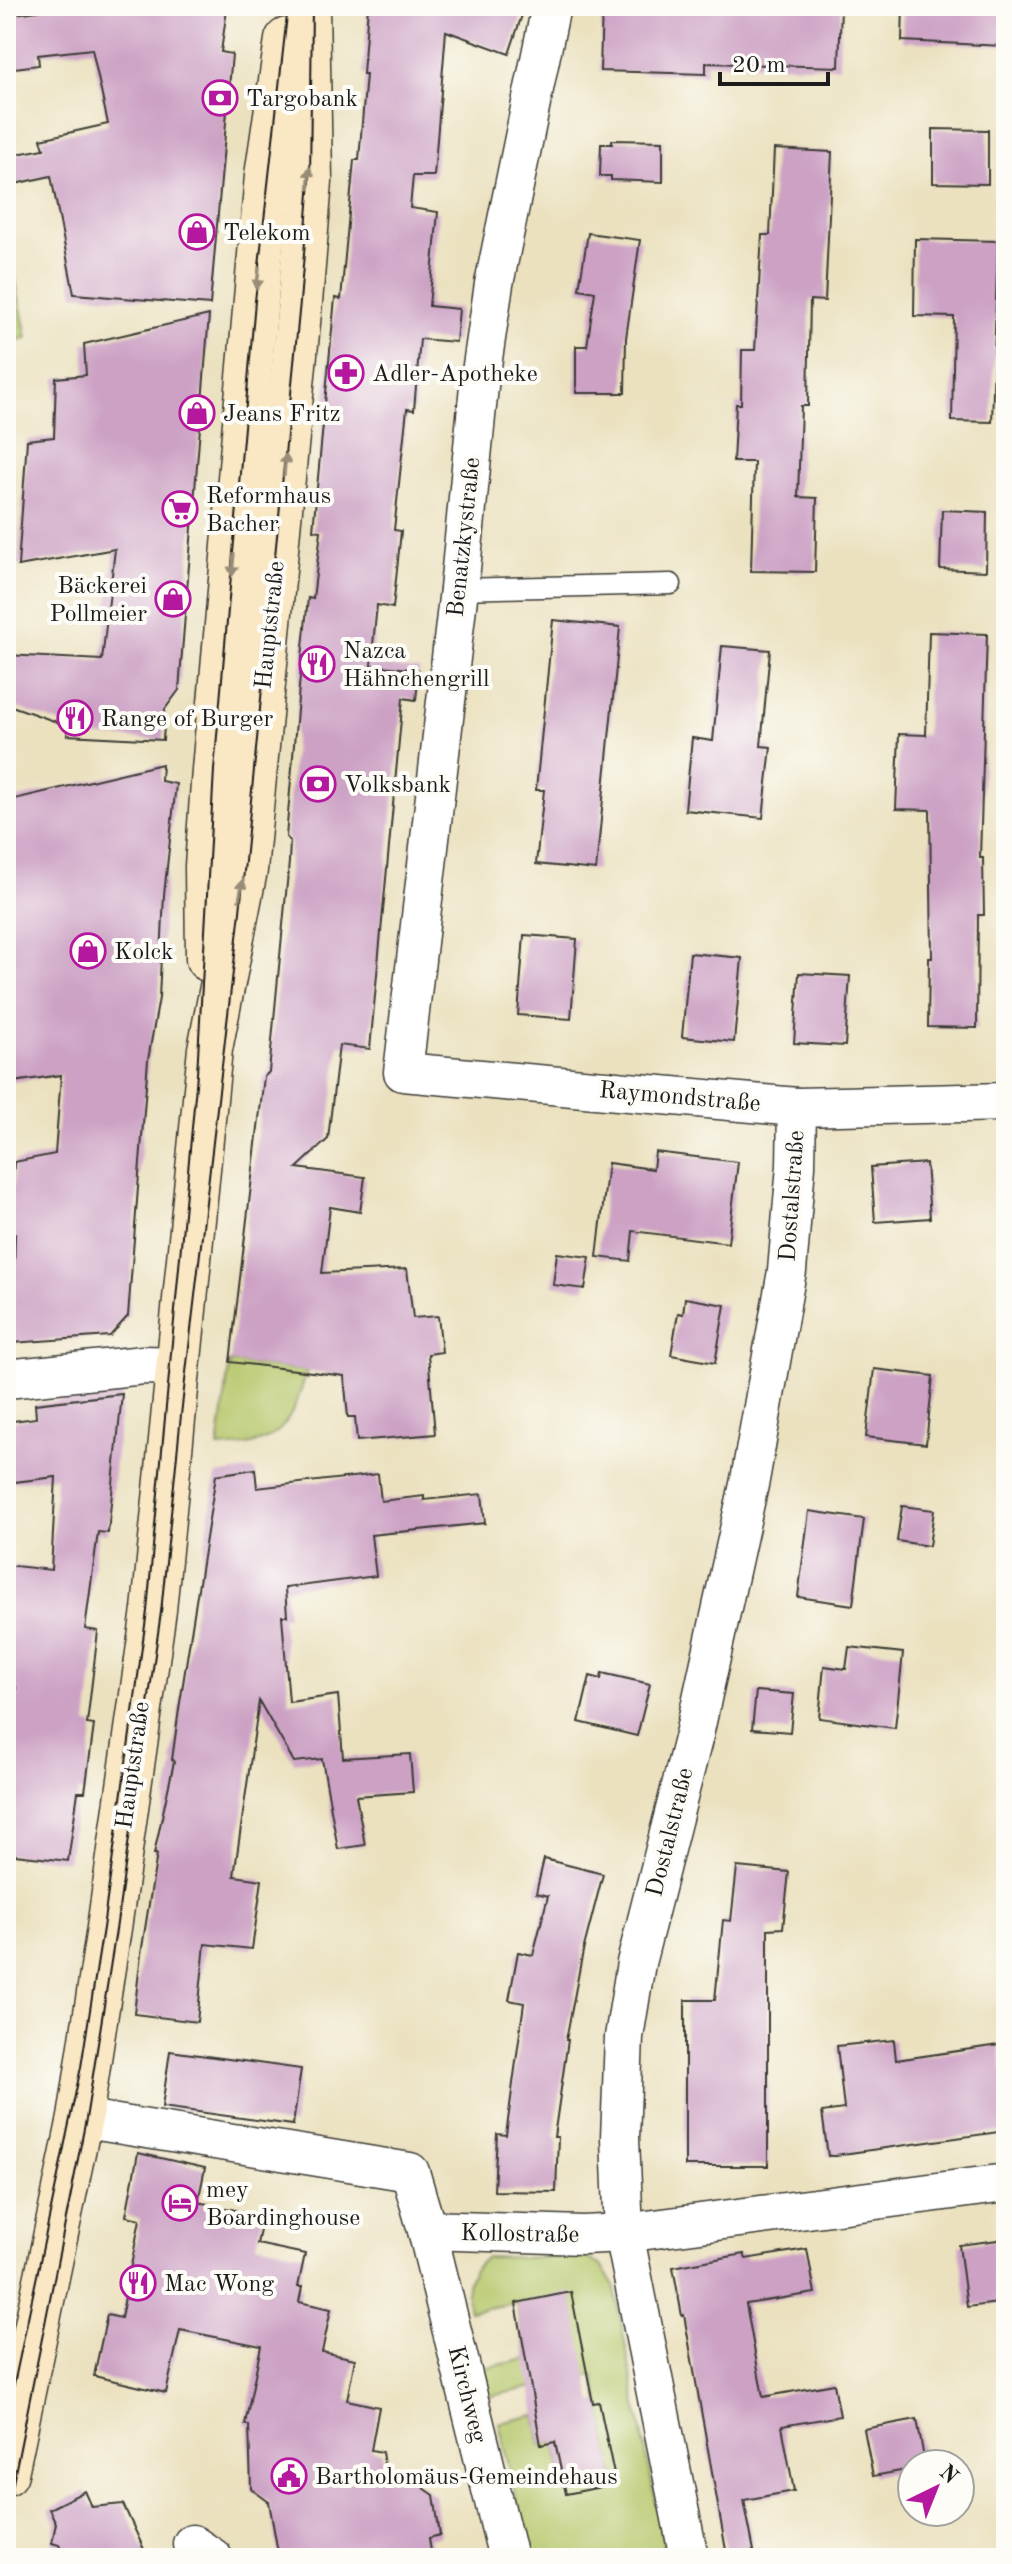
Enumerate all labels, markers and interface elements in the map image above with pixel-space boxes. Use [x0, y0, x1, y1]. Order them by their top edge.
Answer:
scale bar [720, 36, 828, 86]
text: 20 m [732, 54, 786, 78]
bank icon: Targobank [201, 79, 239, 117]
place label: Targobank [246, 88, 358, 112]
one-way arrow [303, 165, 316, 190]
shop icon: Telekom [178, 213, 216, 251]
place label: Telekom [223, 222, 311, 246]
one-way arrow [251, 266, 264, 291]
pharmacy icon: Adler-Apotheke [327, 354, 365, 392]
place label: Adler-Apotheke [372, 363, 538, 387]
shop icon: Jeans Fritz [178, 394, 216, 432]
place label: Jeans Fritz [223, 403, 340, 427]
one-way arrow [278, 452, 291, 477]
street label: Benatzkystraße [445, 456, 485, 618]
place label: Reformhaus Bacher [206, 485, 331, 537]
supermarket icon: Reformhaus Bacher [161, 490, 199, 528]
one-way arrow [226, 552, 239, 577]
street label: Hauptstraße [252, 560, 290, 690]
place label: Bäckerei Pollmeier [50, 575, 147, 627]
shop icon: Bäckerei Pollmeier [154, 580, 192, 618]
place label: Nazca Hähnchengrill [343, 640, 490, 692]
restaurant icon: Nazca Hähnchengrill [298, 645, 336, 683]
restaurant icon: Range of Burger [56, 699, 94, 737]
place label: Range of Burger [101, 708, 273, 732]
bank icon: Volksbank [299, 765, 337, 803]
place label: Volksbank [344, 774, 451, 798]
one-way arrow [235, 877, 247, 902]
shop icon: Kolck [69, 932, 107, 970]
place label: Kolck [114, 941, 173, 965]
street label: Raymondstraße [598, 1079, 762, 1117]
street label: Dostalstraße [776, 1129, 810, 1263]
street label: Hauptstraße [113, 1700, 155, 1831]
street label: Dostalstraße [643, 1766, 699, 1899]
place label: mey Boardinghouse [206, 2179, 360, 2231]
hotel icon: mey Boardinghouse [161, 2184, 199, 2222]
street label: Kollostraße [460, 2222, 580, 2248]
restaurant icon: Mac Wong [119, 2264, 157, 2302]
place label: Mac Wong [164, 2273, 274, 2297]
street label: Kirchweg [442, 2343, 490, 2446]
north arrow [896, 2448, 976, 2528]
public building icon: Bartholomäus-Gemeindehaus [270, 2457, 308, 2495]
text: N [935, 2461, 962, 2489]
place label: Bartholomäus-Gemeindehaus [315, 2466, 618, 2490]

